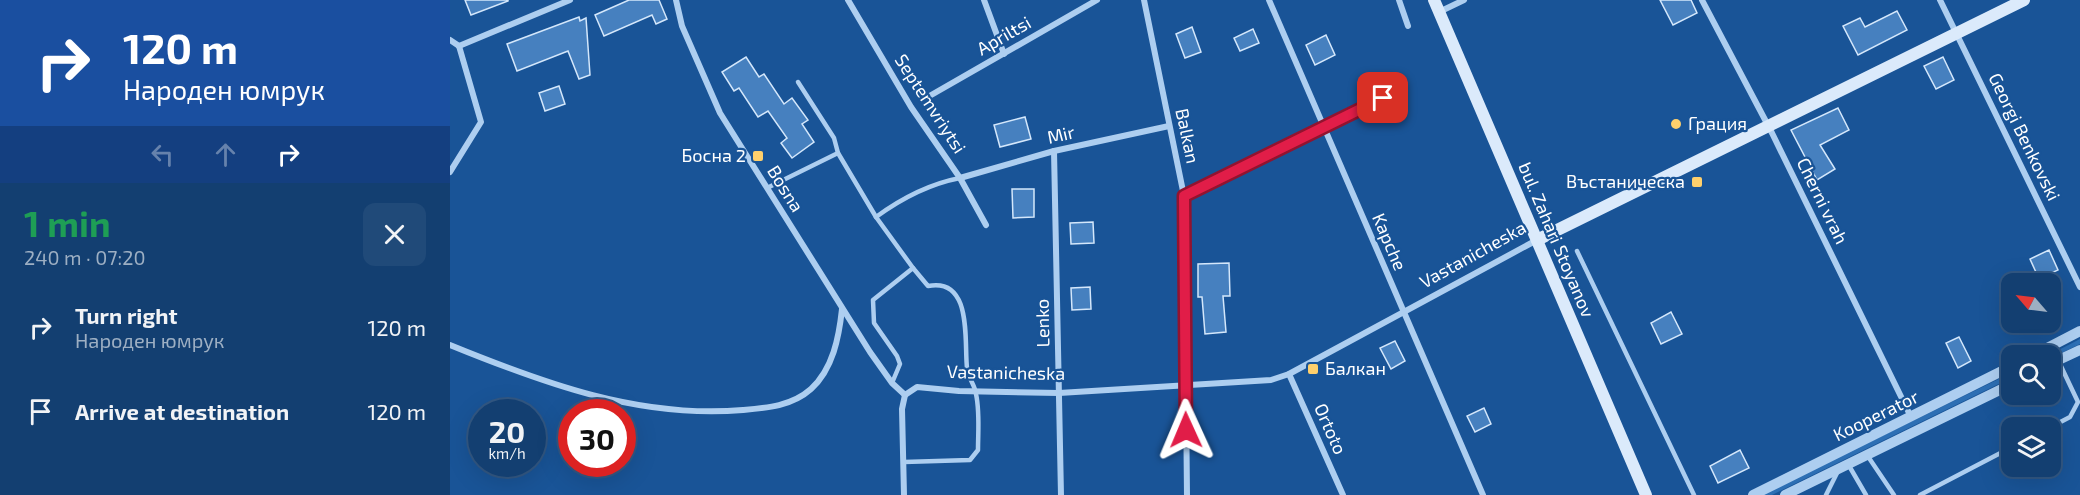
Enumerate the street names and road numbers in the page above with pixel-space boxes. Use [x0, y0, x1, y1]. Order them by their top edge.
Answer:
street label: Apriltsi [972, 11, 1035, 59]
street label: Septemvriytsi [891, 50, 971, 157]
street label: Georgi Benkovski [1984, 69, 2065, 204]
street label: Balkan [1171, 106, 1205, 165]
street label: Mir [1045, 120, 1077, 148]
street label: Cherni vrah [1793, 154, 1853, 247]
street label: bul. Zahari Stoyanov [1514, 159, 1600, 321]
street label: Bosna [763, 161, 809, 216]
street label: Kapche [1368, 210, 1412, 273]
street label: Vastanicheska [1415, 216, 1530, 292]
street label: Lenko [1031, 299, 1053, 347]
street label: Vastanicheska [947, 360, 1065, 384]
street label: Kooperator [1829, 385, 1922, 445]
street label: Ortoto [1310, 400, 1352, 457]

